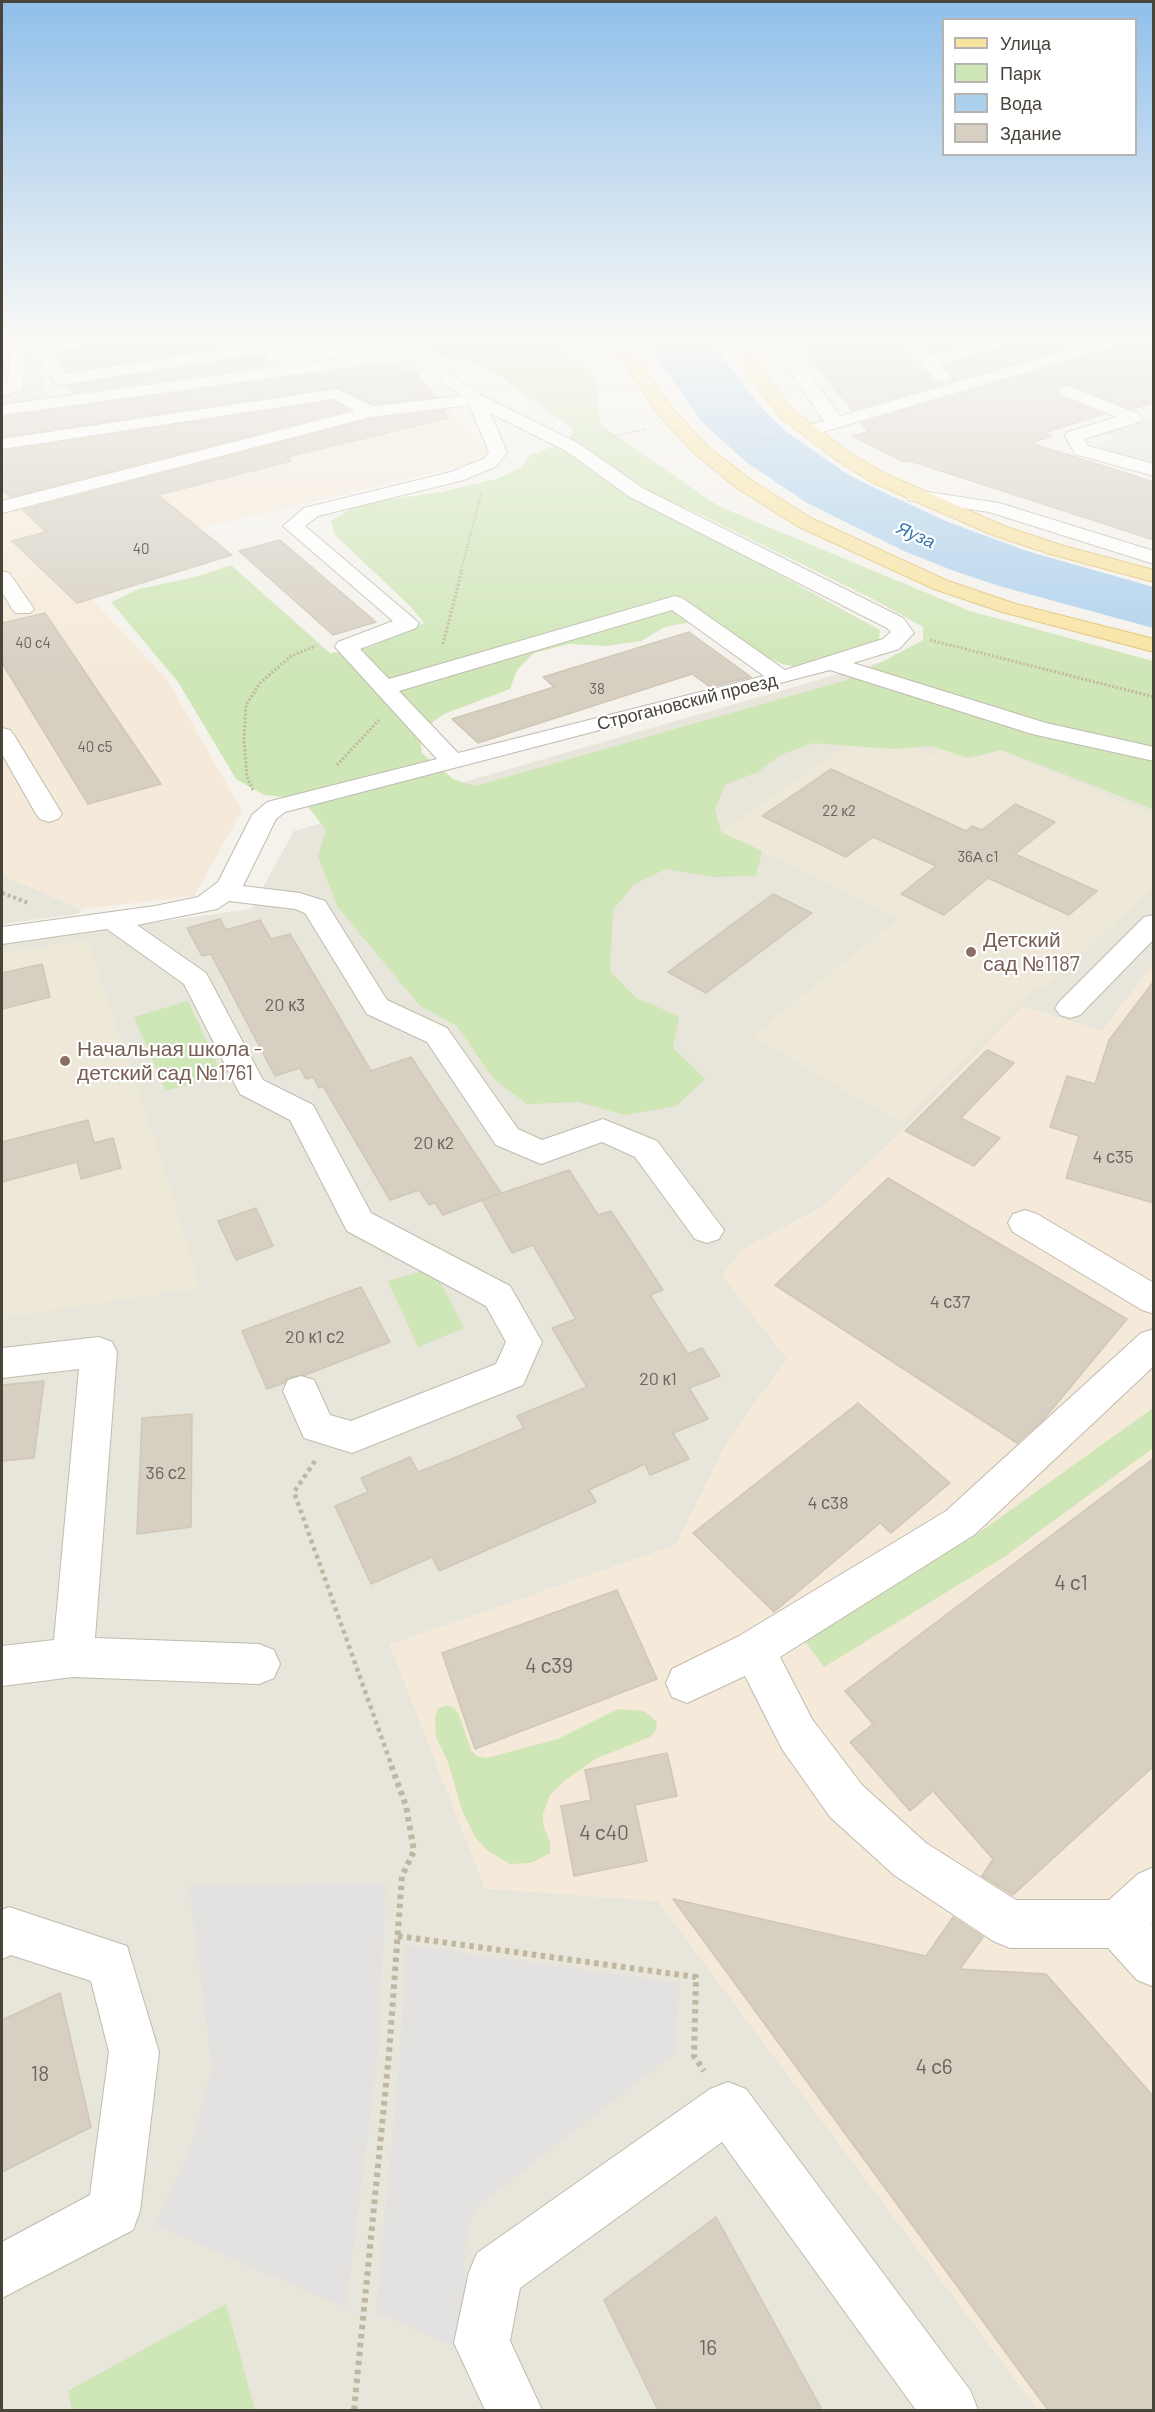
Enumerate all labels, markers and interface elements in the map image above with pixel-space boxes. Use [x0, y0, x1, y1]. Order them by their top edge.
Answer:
legend [942, 18, 1137, 156]
text: Улица [1000, 32, 1051, 54]
text: Парк [1000, 62, 1041, 84]
text: Вода [1000, 92, 1042, 114]
text: Здание [1000, 122, 1061, 144]
water label: Яуза [894, 517, 938, 553]
house number: 40 [133, 540, 149, 558]
house number: 40 с4 [15, 634, 51, 652]
street label: Строгановский проезд [595, 669, 779, 735]
house number: 38 [589, 680, 605, 698]
house number: 40 с5 [78, 738, 112, 756]
house number: 22 к2 [822, 802, 856, 820]
house number: 36А с1 [957, 848, 999, 866]
place label: Детский сад №1187 [983, 927, 1080, 977]
marker: Детский сад №1187 [964, 945, 978, 959]
house number: 20 к3 [265, 994, 305, 1016]
place label: Начальная школа - детский сад №1761 [77, 1036, 262, 1086]
marker: Начальная школа - детский сад №1761 [58, 1054, 72, 1068]
house number: 20 к2 [414, 1132, 454, 1154]
house number: 4 с35 [1092, 1146, 1134, 1168]
house number: 4 с37 [930, 1291, 970, 1313]
house number: 20 к1 с2 [285, 1326, 345, 1348]
house number: 20 к1 [639, 1368, 677, 1390]
house number: 36 с2 [146, 1462, 186, 1484]
house number: 4 с38 [807, 1492, 849, 1514]
house number: 4 с1 [1054, 1570, 1088, 1596]
house number: 4 с39 [525, 1653, 573, 1679]
house number: 4 с40 [579, 1820, 629, 1846]
house number: 4 с6 [915, 2054, 953, 2080]
house number: 18 [31, 2061, 49, 2087]
house number: 16 [699, 2335, 717, 2361]

